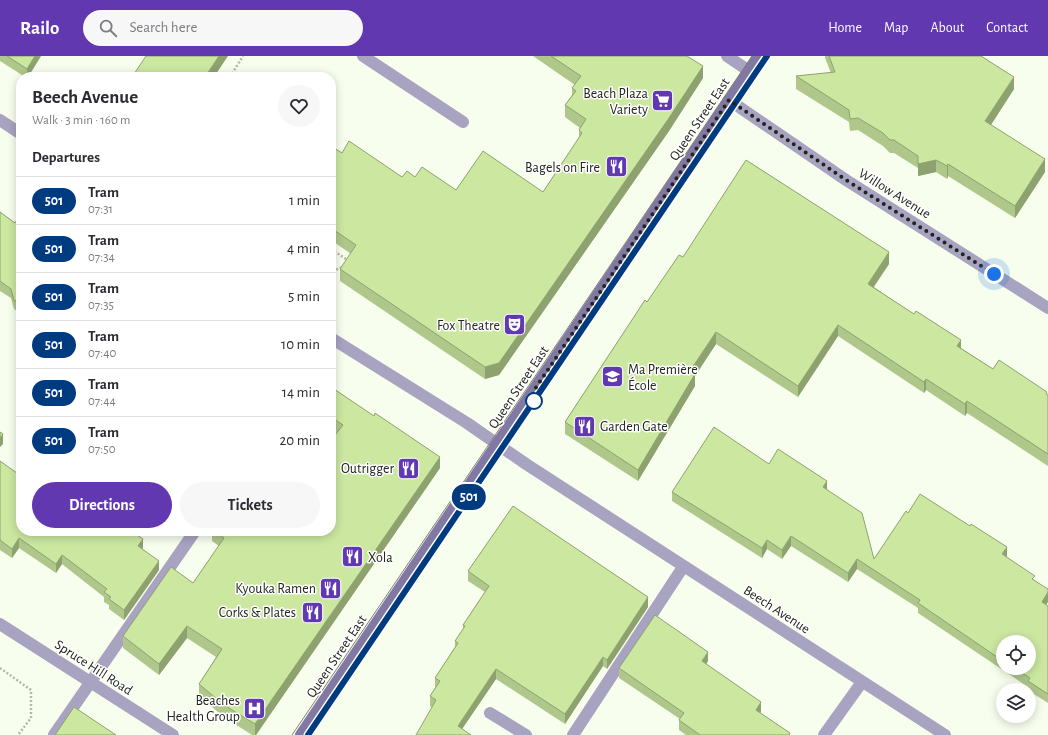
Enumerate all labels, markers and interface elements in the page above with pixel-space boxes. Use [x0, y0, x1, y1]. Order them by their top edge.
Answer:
search box [83, 10, 363, 46]
icon: search [97, 17, 119, 39]
text: Railo [20, 19, 59, 38]
text: Search here [129, 20, 197, 35]
text: Home [828, 21, 862, 35]
text: Map [884, 21, 908, 35]
text: About [930, 21, 964, 35]
text: Contact [986, 21, 1028, 35]
street label: Queen Street East [667, 75, 733, 163]
button: heart [278, 85, 320, 127]
place label: Beach Plaza Variety [583, 87, 649, 117]
text: Beech Avenue [32, 88, 138, 107]
supermarket icon: Beach Plaza Variety [650, 88, 676, 114]
text: Walk · 3 min · 160 m [32, 114, 130, 127]
text: Departures [32, 150, 100, 165]
restaurant icon: Bagels on Fire [603, 154, 629, 180]
place label: Bagels on Fire [525, 161, 600, 175]
street label: Willow Avenue [856, 166, 933, 222]
text: Tram [88, 185, 119, 200]
text: 1 min [289, 193, 320, 208]
text: 501 [45, 194, 63, 208]
text: 07:31 [88, 203, 113, 216]
text: Tram [88, 233, 119, 248]
text: 4 min [287, 241, 320, 256]
text: 501 [45, 242, 63, 256]
text: 07:34 [88, 251, 115, 264]
your location [984, 264, 1004, 284]
text: Tram [88, 281, 119, 296]
text: 5 min [288, 289, 320, 304]
text: 501 [45, 290, 63, 304]
text: 07:35 [88, 299, 114, 312]
theatre icon: Fox Theatre [502, 312, 528, 338]
place label: Fox Theatre [437, 319, 500, 333]
text: Tram [88, 329, 119, 344]
text: 10 min [281, 337, 320, 352]
text: 501 [45, 338, 63, 352]
street label: Queen Street East [486, 343, 552, 431]
text: 07:40 [88, 347, 116, 360]
place label: Ma Première École [628, 363, 698, 393]
school or university icon: Ma Première École [599, 364, 625, 390]
text: Tram [88, 377, 119, 392]
text: 14 min [282, 385, 320, 400]
text: 501 [45, 386, 63, 400]
unlabelled marker [525, 392, 543, 410]
text: 07:44 [88, 395, 116, 408]
restaurant icon: Garden Gate [571, 413, 597, 439]
place label: Garden Gate [600, 420, 668, 434]
text: Tram [88, 425, 119, 440]
text: 20 min [279, 433, 320, 448]
text: 501 [45, 434, 63, 448]
text: 07:50 [88, 443, 116, 456]
restaurant icon: Outrigger [396, 455, 422, 481]
place label: Outrigger [341, 462, 394, 476]
button: Directions [32, 482, 172, 528]
button: Tickets [180, 482, 320, 528]
line badge: 501 [446, 484, 492, 510]
text: 501 [460, 490, 478, 504]
restaurant icon: Xola [339, 544, 365, 570]
place label: Xola [368, 551, 393, 565]
restaurant icon: Kyouka Ramen [318, 575, 344, 601]
place label: Kyouka Ramen [235, 582, 316, 596]
street label: Beech Avenue [741, 583, 812, 636]
restaurant icon: Corks & Plates [299, 599, 325, 625]
place label: Corks & Plates [219, 606, 296, 620]
street label: Queen Street East [304, 612, 370, 700]
map controls [996, 635, 1036, 723]
button: locate [996, 635, 1036, 675]
street label: Spruce Hill Road [52, 638, 135, 698]
button: layers [996, 683, 1036, 723]
place label: Beaches Health Group [167, 694, 240, 724]
hospital icon: Beaches Health Group [242, 695, 268, 721]

